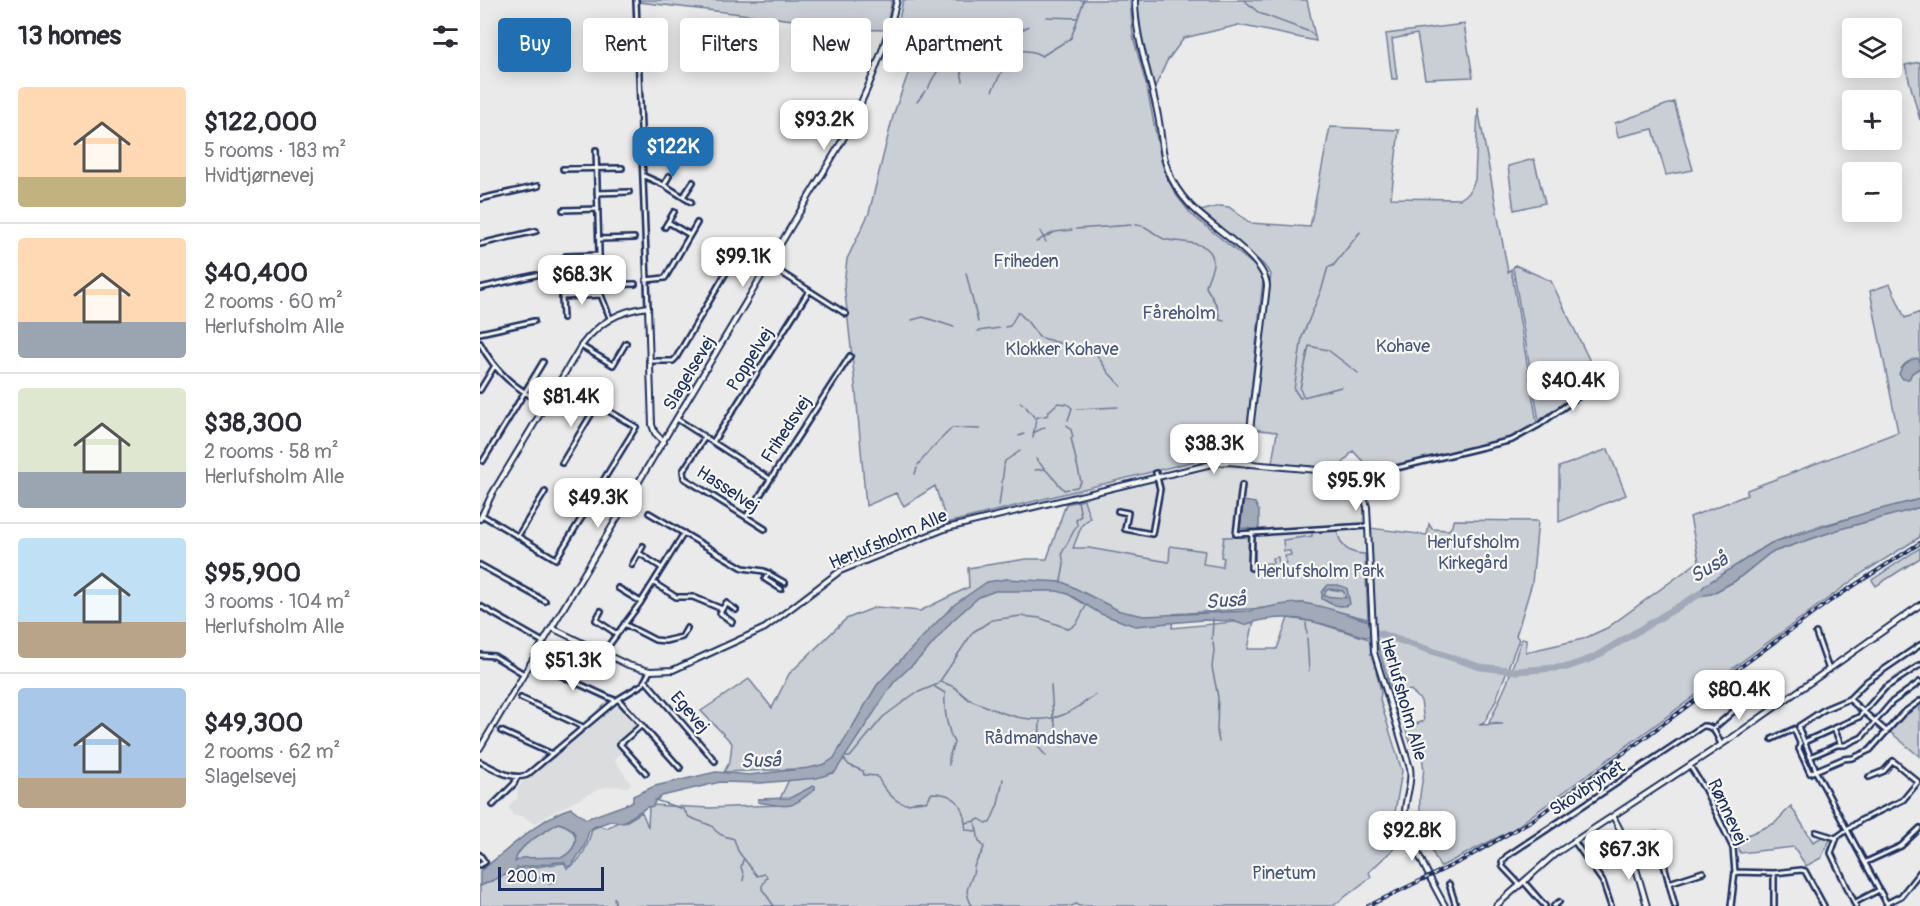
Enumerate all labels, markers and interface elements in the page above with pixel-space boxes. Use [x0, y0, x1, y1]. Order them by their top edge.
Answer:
chip: Buy [498, 18, 571, 72]
chip: Rent [583, 18, 668, 72]
chip: Filters [680, 18, 779, 72]
chip: New [791, 18, 871, 72]
chip: Apartment [883, 18, 1023, 72]
map controls [1842, 18, 1902, 222]
button: layers [1842, 18, 1902, 78]
text: 13 homes [18, 20, 121, 52]
icon: filters [429, 20, 462, 53]
button: + [1842, 90, 1902, 150]
pin: $93.2K [775, 100, 873, 151]
text: $122,000 [204, 106, 317, 138]
text: $93.2K [794, 107, 854, 132]
icon: home [66, 111, 138, 183]
pin: $122K [631, 127, 715, 178]
text: $122K [646, 134, 700, 159]
text: 5 rooms · 183 m² [204, 138, 346, 163]
button: − [1842, 162, 1902, 222]
text: Hvidtjørnevej [204, 163, 314, 188]
pin: $99.1K [694, 237, 792, 288]
text: $99.1K [715, 244, 771, 269]
park label: Friheden [993, 250, 1059, 273]
pin: $68.3K [533, 255, 631, 306]
text: $40,400 [204, 257, 308, 289]
icon: home [66, 262, 138, 334]
text: $68.3K [552, 262, 612, 287]
text: 2 rooms · 60 m² [204, 289, 343, 314]
park label: Fåreholm [1142, 302, 1216, 325]
text: Herlufsholm Alle [204, 314, 344, 339]
street label: Poppelvej [722, 323, 779, 395]
street label: Slagelsevej [658, 332, 721, 415]
park label: Kohave [1376, 335, 1430, 358]
park label: Klokker Kohave [1005, 338, 1119, 361]
pin: $40.4K [1524, 361, 1622, 412]
text: $40.4K [1541, 368, 1605, 393]
pin: $81.4K [522, 377, 620, 428]
text: $81.4K [543, 384, 599, 409]
street label: Frihedsvej [756, 391, 817, 467]
text: $38,300 [204, 407, 302, 439]
icon: home [66, 412, 138, 484]
pin: $38.3K [1165, 424, 1263, 475]
text: $38.3K [1184, 431, 1244, 456]
text: 2 rooms · 58 m² [204, 439, 339, 464]
street label: Hasselvej [692, 461, 763, 518]
pin: $95.9K [1307, 461, 1405, 512]
text: Herlufsholm Alle [204, 464, 344, 489]
text: $95.9K [1327, 468, 1385, 493]
pin: $49.3K [549, 478, 647, 529]
text: $49.3K [568, 485, 628, 510]
street label: Herlufsholm Alle [826, 504, 951, 575]
park label: Herlufsholm Kirkegård [1426, 531, 1520, 575]
water label: Suså [1685, 546, 1734, 589]
text: $95,900 [204, 557, 301, 589]
park label: Herlufsholm Park [1256, 560, 1385, 583]
icon: home [66, 562, 138, 634]
water label: Suså [1205, 587, 1248, 614]
text: 3 rooms · 104 m² [204, 589, 351, 614]
text: Herlufsholm Alle [204, 614, 344, 639]
street label: Herlufsholm Alle [1375, 635, 1432, 763]
pin: $51.3K [524, 641, 622, 692]
text: $51.3K [544, 648, 602, 673]
pin: $80.4K [1690, 670, 1788, 721]
text: $80.4K [1708, 677, 1770, 702]
street label: Egevej [665, 687, 714, 738]
text: $49,300 [204, 707, 303, 739]
icon: home [66, 712, 138, 784]
park label: Rådmandshave [984, 727, 1098, 750]
text: 2 rooms · 62 m² [204, 739, 340, 764]
water label: Suså [740, 747, 783, 774]
street label: Skovbrynet [1545, 755, 1630, 821]
text: Slagelsevej [204, 764, 297, 789]
street label: Rønnevej [1702, 775, 1753, 849]
pin: $92.8K [1363, 811, 1461, 862]
text: $92.8K [1383, 818, 1441, 843]
pin: $67.3K [1580, 830, 1678, 881]
text: $67.3K [1599, 837, 1659, 862]
park label: Pinetum [1252, 862, 1316, 885]
scale bar [498, 864, 604, 892]
text: 200 m [507, 867, 555, 887]

